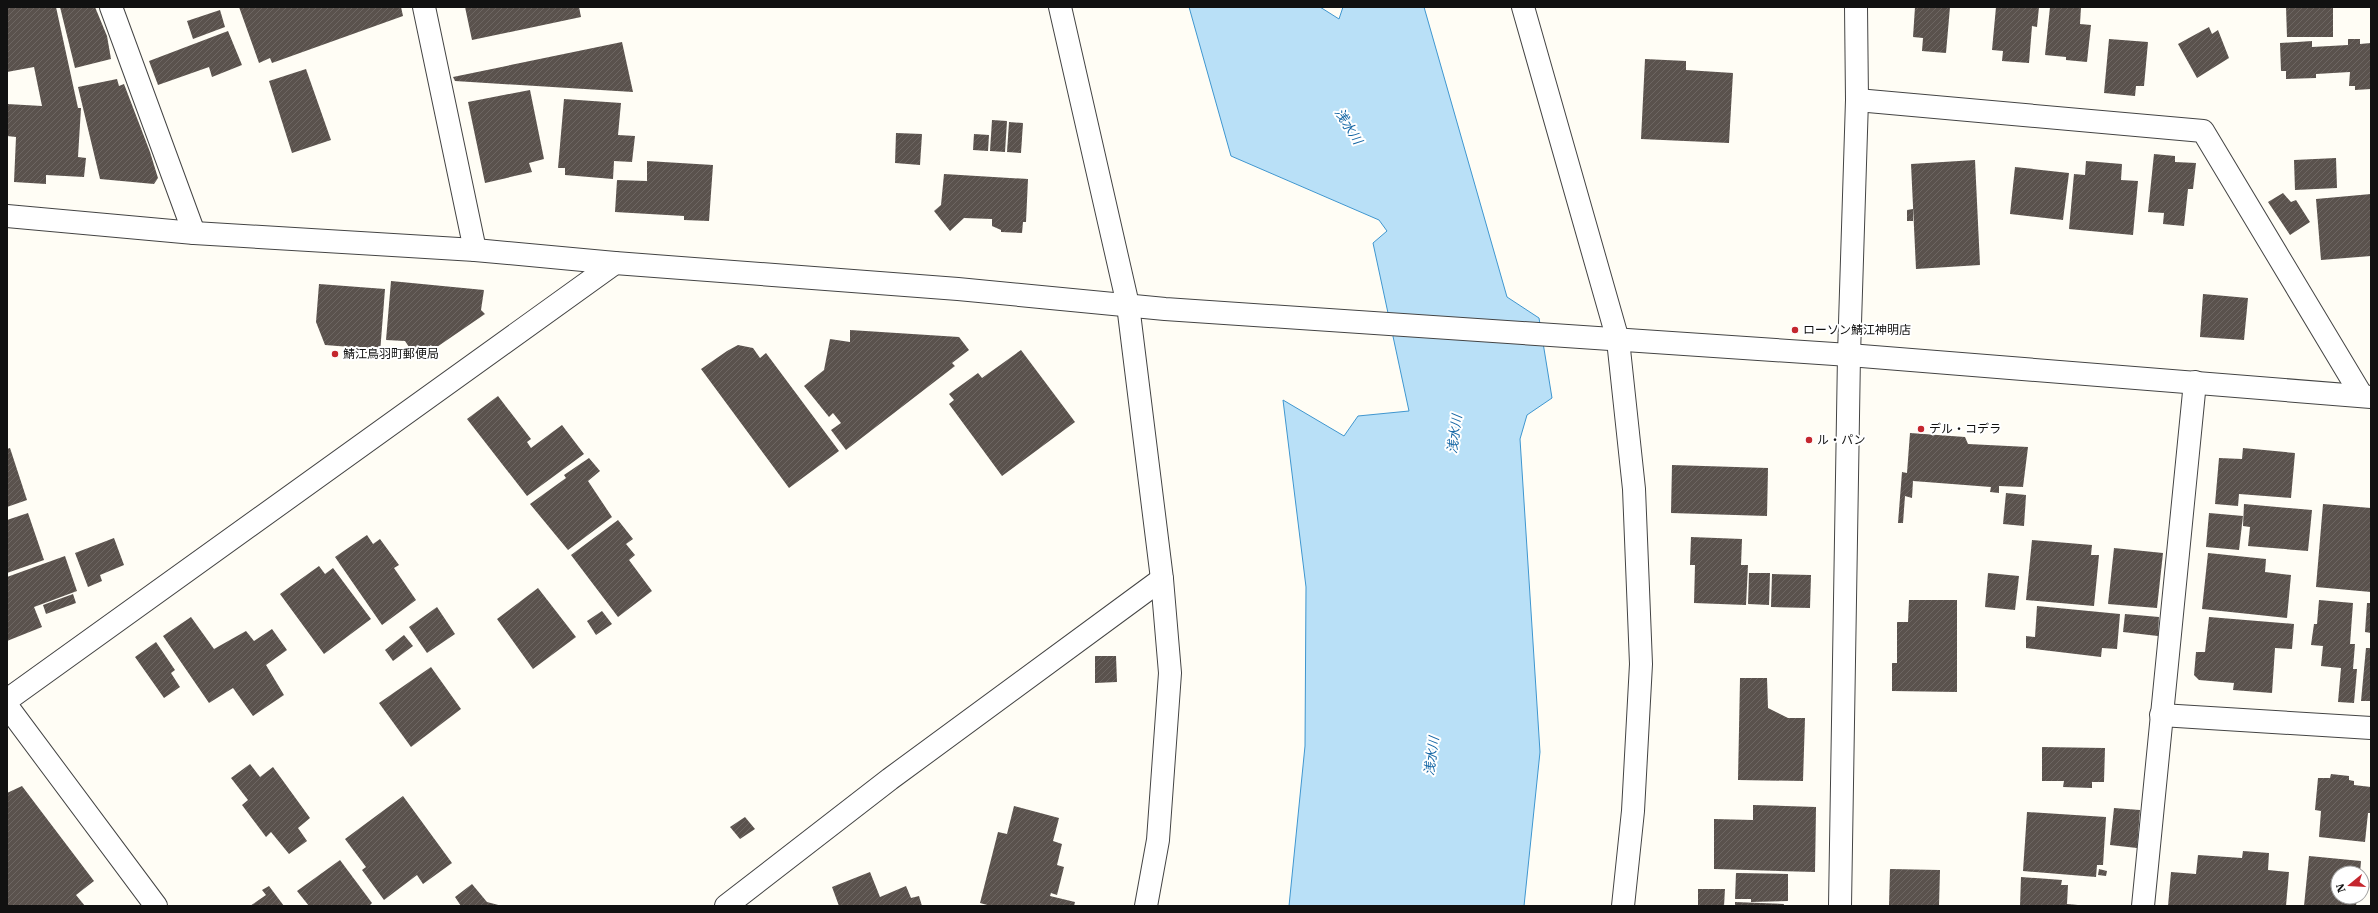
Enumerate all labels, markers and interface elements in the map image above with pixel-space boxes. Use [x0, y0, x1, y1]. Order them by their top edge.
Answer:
water label: 浅水川 [1331, 105, 1367, 149]
place label: ローソン鯖江神明店 [1803, 322, 1911, 337]
marker: ローソン鯖江神明店 [1790, 325, 1800, 335]
place label: 鯖江鳥羽町郵便局 [343, 346, 439, 361]
marker: 鯖江鳥羽町郵便局 [330, 349, 340, 359]
water label: 浅水川 [1443, 412, 1466, 455]
place label: デル・コデラ [1929, 421, 2001, 436]
marker: デル・コデラ [1916, 424, 1926, 434]
place label: ル・パン [1817, 432, 1866, 447]
marker: ル・パン [1804, 435, 1814, 445]
water label: 浅水川 [1420, 734, 1443, 777]
north arrow [2330, 865, 2370, 905]
text: N [2332, 882, 2348, 894]

